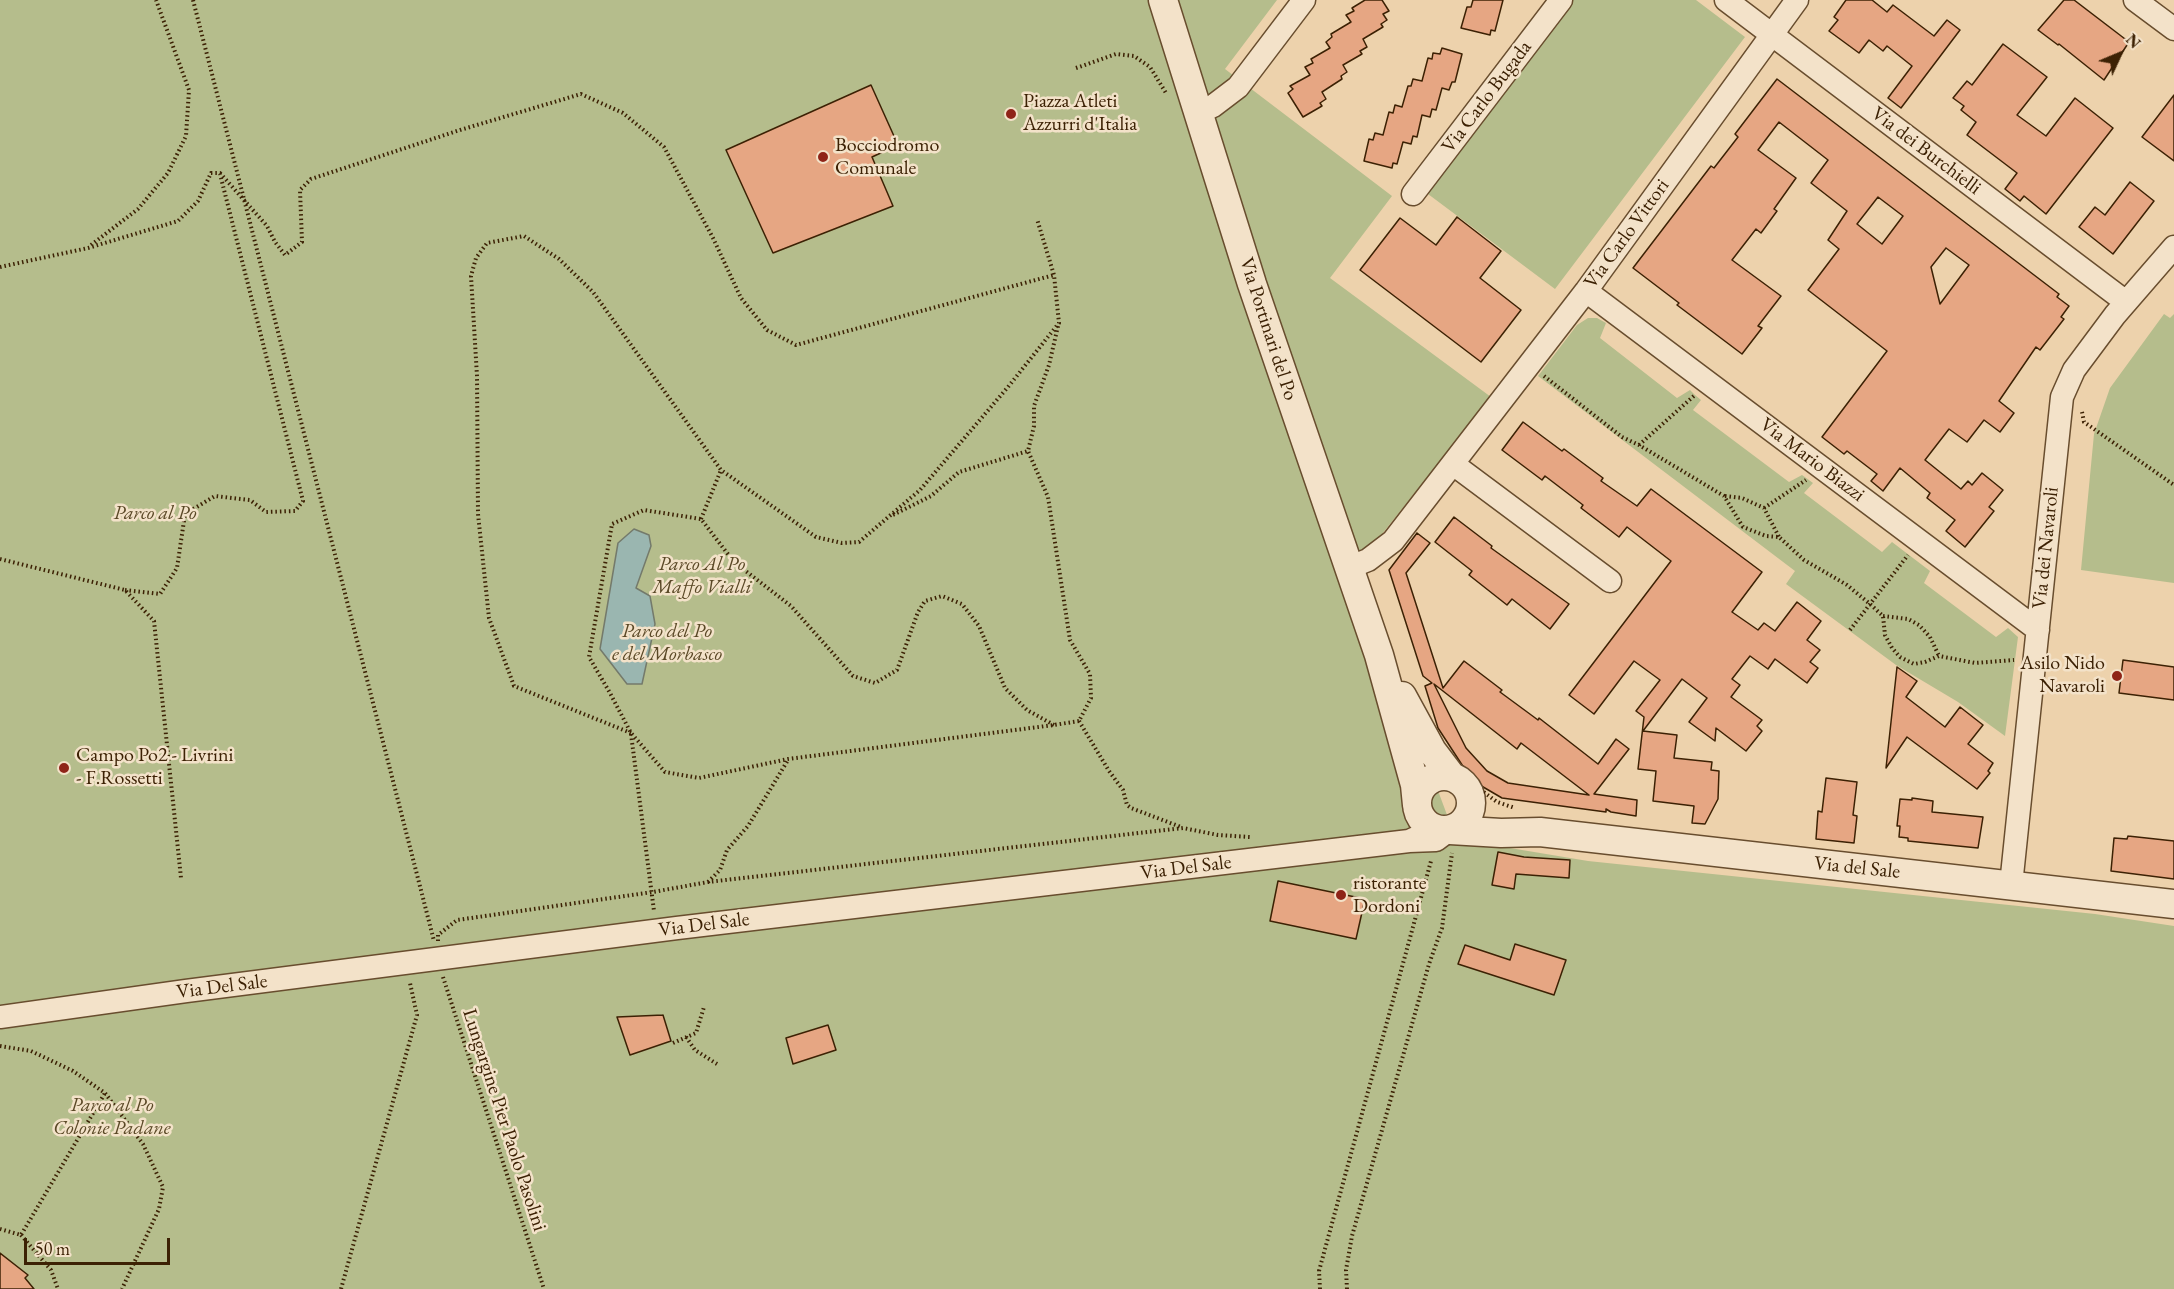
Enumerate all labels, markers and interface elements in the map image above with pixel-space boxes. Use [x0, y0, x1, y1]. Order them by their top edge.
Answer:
north arrow [2090, 24, 2150, 84]
text: N [2121, 29, 2145, 53]
street label: Via Carlo Bugada [1437, 36, 1537, 158]
place label: Piazza Atleti Azzurri d'Italia [1023, 90, 1137, 137]
street label: Via dei Burchielli [1866, 102, 1986, 200]
marker: Piazza Atleti Azzurri d'Italia [1004, 107, 1018, 121]
place label: Bocciodromo Comunale [835, 134, 939, 181]
marker: Bocciodromo Comunale [816, 150, 830, 164]
street label: Via Carlo Vittori [1579, 175, 1675, 293]
street label: Via Portinari del Po [1234, 255, 1302, 403]
street label: Via Mario Biazzi [1755, 413, 1869, 507]
street label: Via dei Navaroli [2028, 486, 2064, 610]
park label: Parco al Po [113, 502, 197, 526]
park label: Parco Al Po Maffo Vialli [653, 553, 751, 600]
park label: Parco del Po e del Morbasco [612, 620, 722, 667]
place label: Asilo Nido Navaroli [2020, 652, 2105, 699]
marker: Asilo Nido Navaroli [2110, 669, 2124, 683]
place label: Campo Po2 - Livrini - F.Rossetti [76, 744, 233, 791]
marker: Campo Po2 - Livrini - F.Rossetti [57, 761, 71, 775]
street label: Via Del Sale [1139, 851, 1233, 885]
street label: Via del Sale [1813, 852, 1901, 884]
place label: ristorante Dordoni [1353, 872, 1427, 919]
marker: ristorante Dordoni [1334, 888, 1348, 902]
street label: Via Del Sale [657, 908, 751, 942]
street label: Via Del Sale [175, 970, 269, 1004]
street label: Lungargine Pier Paolo Pasolini [457, 1006, 551, 1234]
park label: Parco al Po Colonie Padane [53, 1094, 171, 1141]
scale bar [27, 1226, 172, 1264]
text: 50 m [35, 1237, 70, 1260]

